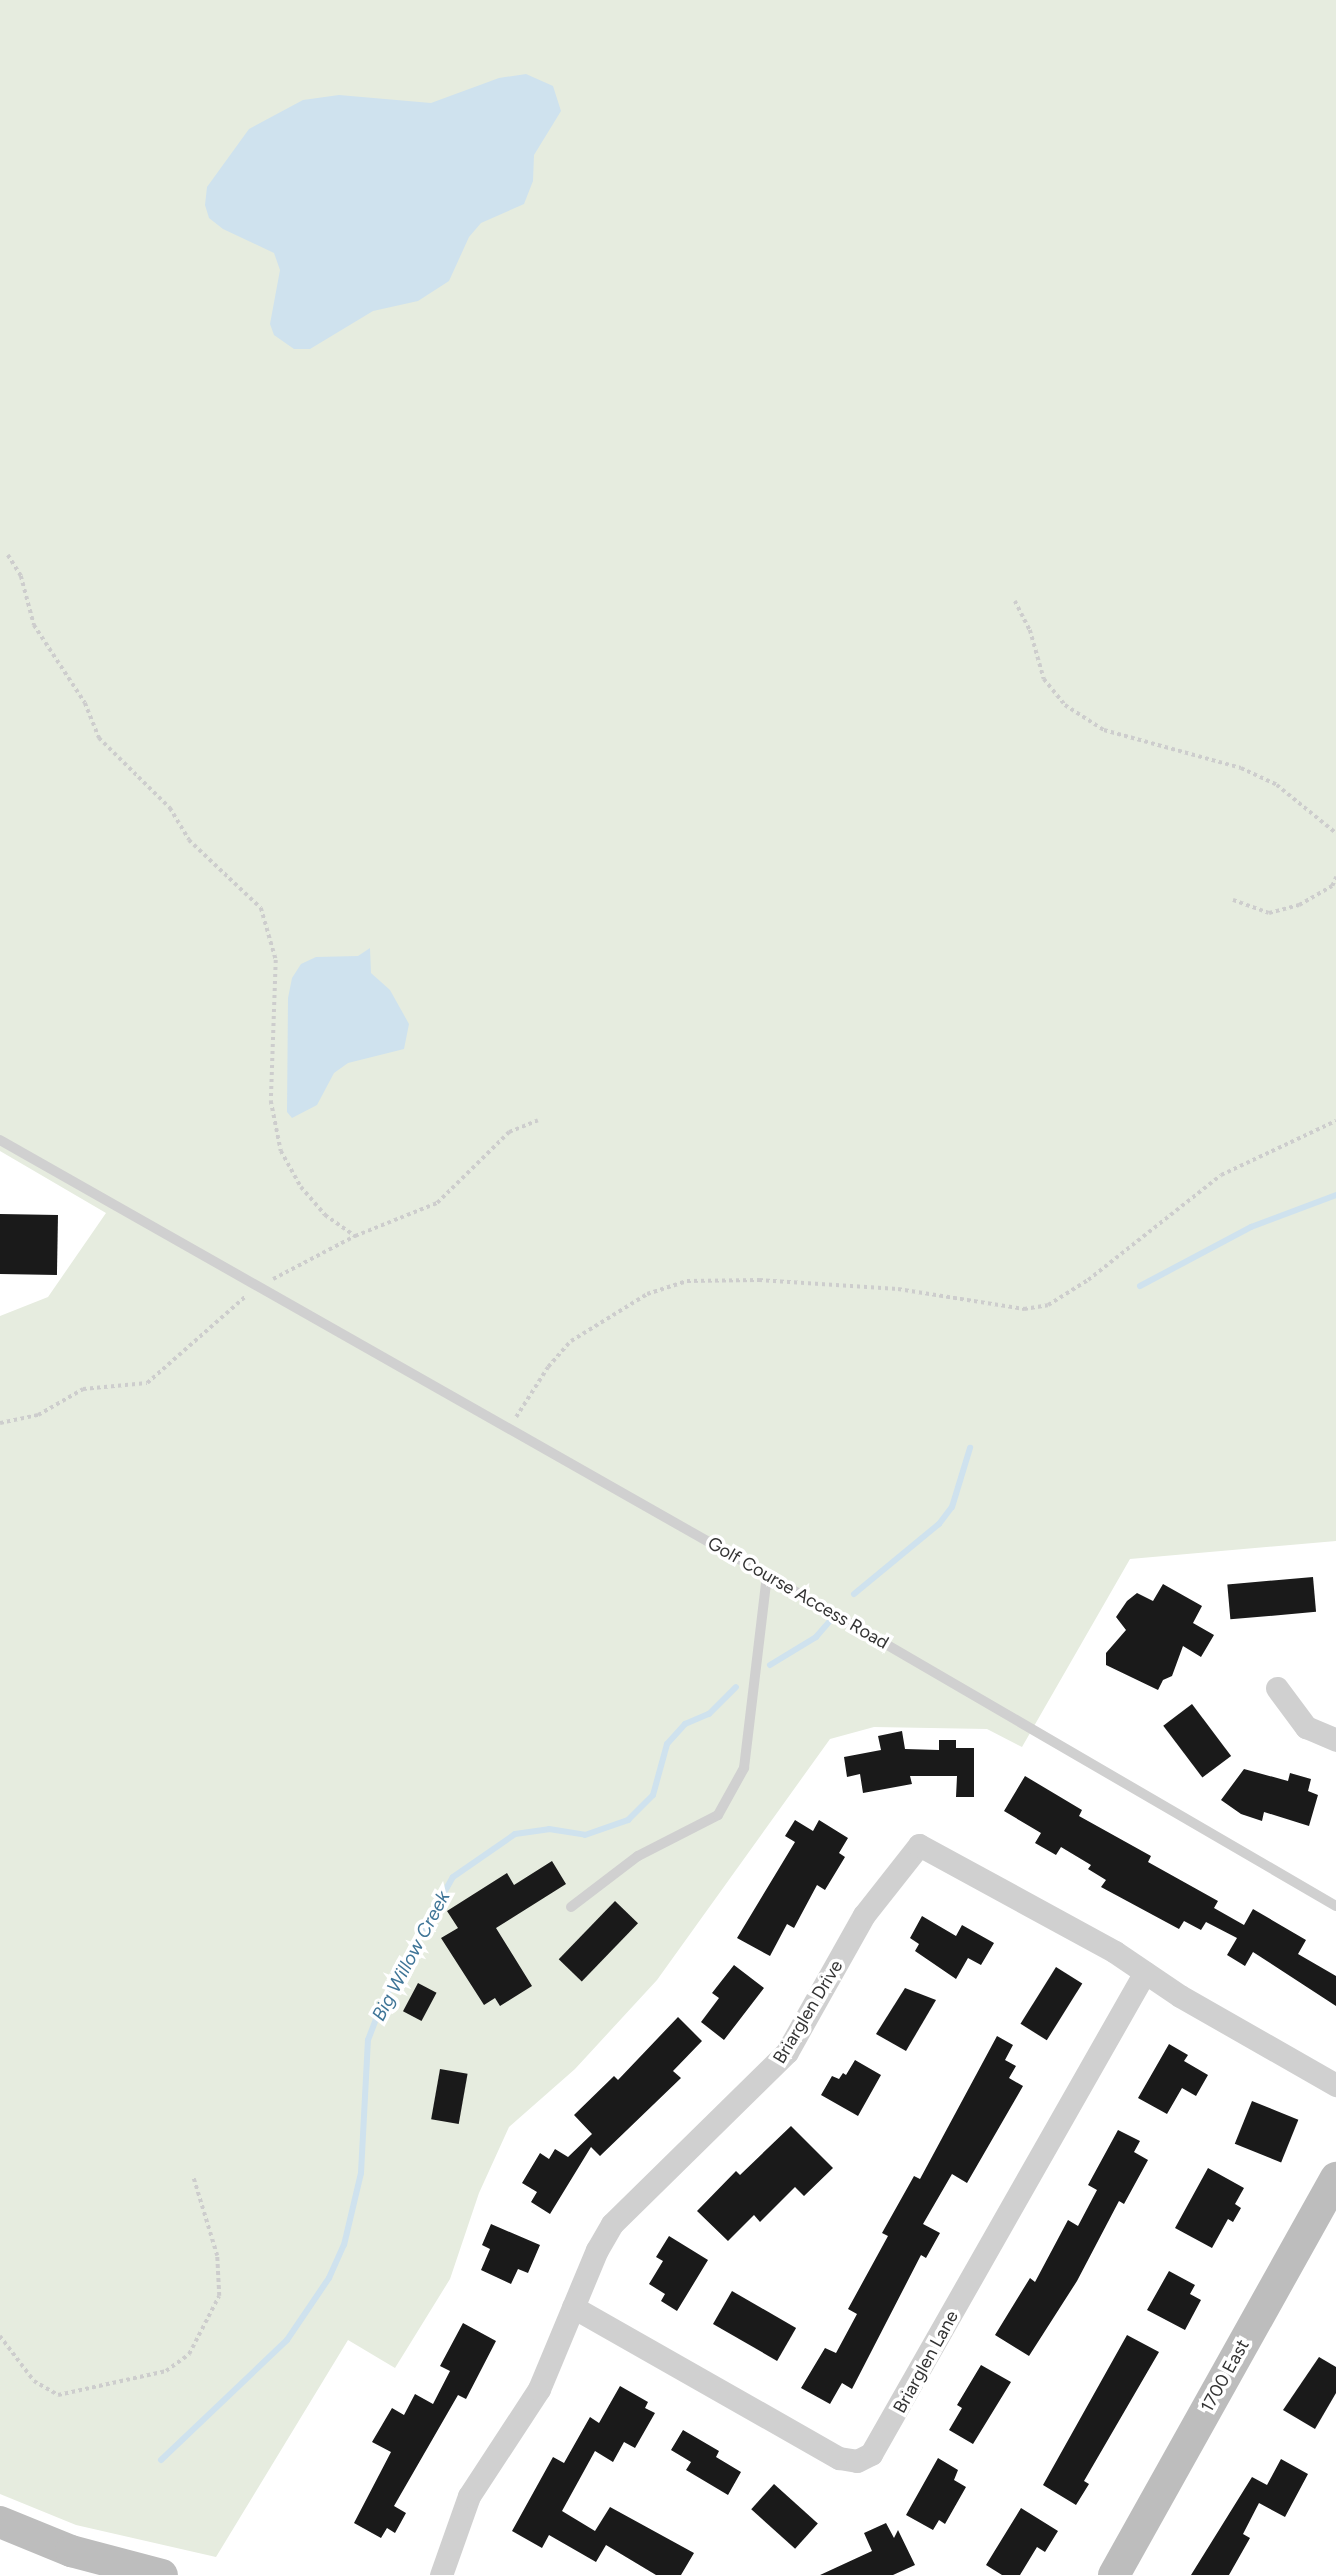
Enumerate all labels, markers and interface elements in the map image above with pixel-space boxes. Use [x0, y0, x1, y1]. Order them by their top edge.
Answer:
street label: Golf Course Access Road [704, 1532, 892, 1654]
water label: Big Willow Creek [367, 1887, 455, 2025]
street label: Briarglen Drive [769, 1956, 847, 2068]
street label: Briarglen Lane [889, 2307, 963, 2417]
street label: 1700 East [1196, 2336, 1254, 2416]

